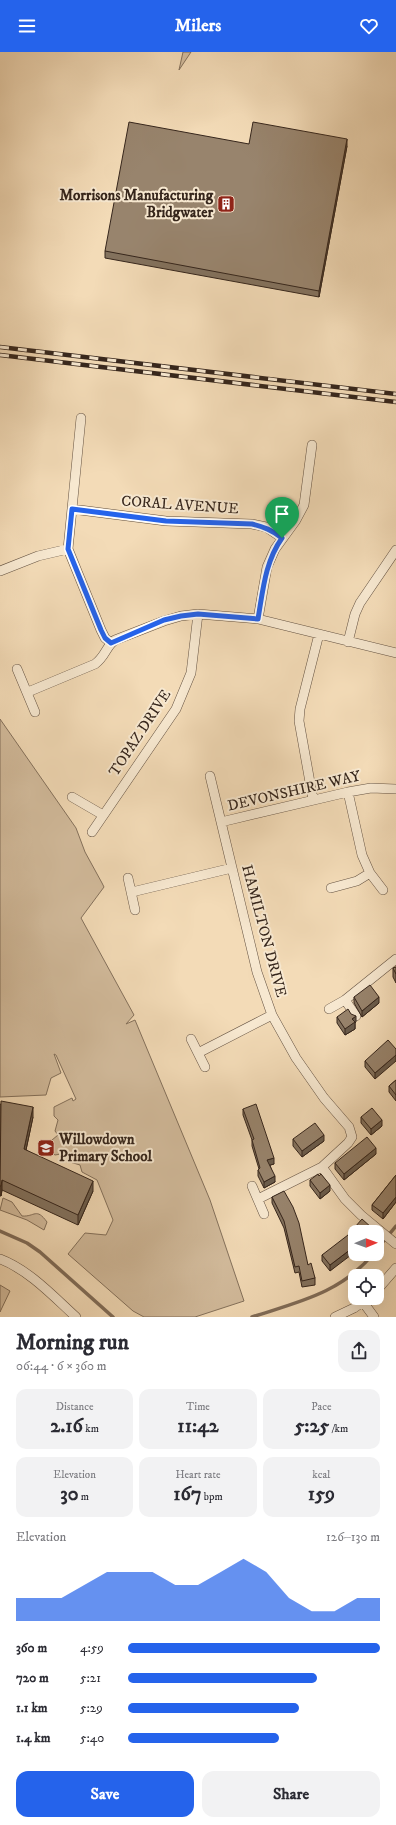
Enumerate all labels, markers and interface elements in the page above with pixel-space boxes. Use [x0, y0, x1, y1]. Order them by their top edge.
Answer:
icon: menu [16, 15, 38, 37]
text: Milers [175, 15, 221, 37]
icon: heart [358, 15, 380, 37]
place label: Morrisons Manufacturing Bridgwater [60, 186, 214, 222]
building icon: Morrisons Manufacturing Bridgwater [216, 194, 236, 214]
street label: CORAL AVENUE [121, 491, 240, 519]
pin [265, 497, 299, 538]
icon: arrive [271, 503, 293, 525]
street label: TOPAZ DRIVE [105, 686, 175, 780]
street label: DEVONSHIRE WAY [226, 766, 363, 816]
street label: HAMILTON DRIVE [237, 863, 291, 1000]
place label: Willowdown Primary School [58, 1130, 152, 1166]
school or university icon: Willowdown Primary School [36, 1138, 56, 1158]
north arrow [348, 1225, 384, 1261]
map controls [348, 1225, 384, 1305]
button: locate [348, 1269, 384, 1305]
text: Morning run [16, 1329, 129, 1356]
button: share [338, 1330, 380, 1372]
text: 06:44 · 6 × 360 m [16, 1358, 107, 1374]
text: Distance [56, 1400, 94, 1414]
text: Time [186, 1400, 210, 1414]
text: Pace [311, 1400, 332, 1414]
text: 2.16 [50, 1414, 83, 1439]
text: 11:42 [177, 1414, 219, 1439]
text: 5:25 [294, 1414, 329, 1439]
text: km [83, 1422, 99, 1436]
text: /km [329, 1422, 348, 1436]
text: Elevation [53, 1468, 96, 1482]
text: Heart rate [175, 1468, 221, 1482]
text: kcal [312, 1468, 330, 1482]
text: 30 [60, 1482, 78, 1507]
text: 167 [173, 1482, 201, 1507]
text: 159 [308, 1482, 335, 1507]
text: m [78, 1490, 89, 1504]
text: bpm [201, 1490, 223, 1504]
text: Elevation [16, 1529, 66, 1545]
text: 126–130 m [326, 1529, 380, 1545]
text: 360 m [16, 1640, 47, 1656]
text: 4:59 [80, 1640, 104, 1656]
text: 720 m [16, 1670, 49, 1686]
text: 5:21 [80, 1670, 101, 1686]
text: 1.1 km [16, 1700, 48, 1716]
text: 5:29 [80, 1700, 103, 1716]
text: 1.4 km [16, 1730, 50, 1746]
text: 5:40 [80, 1730, 104, 1746]
button: Save [16, 1771, 194, 1817]
button: Share [202, 1771, 380, 1817]

